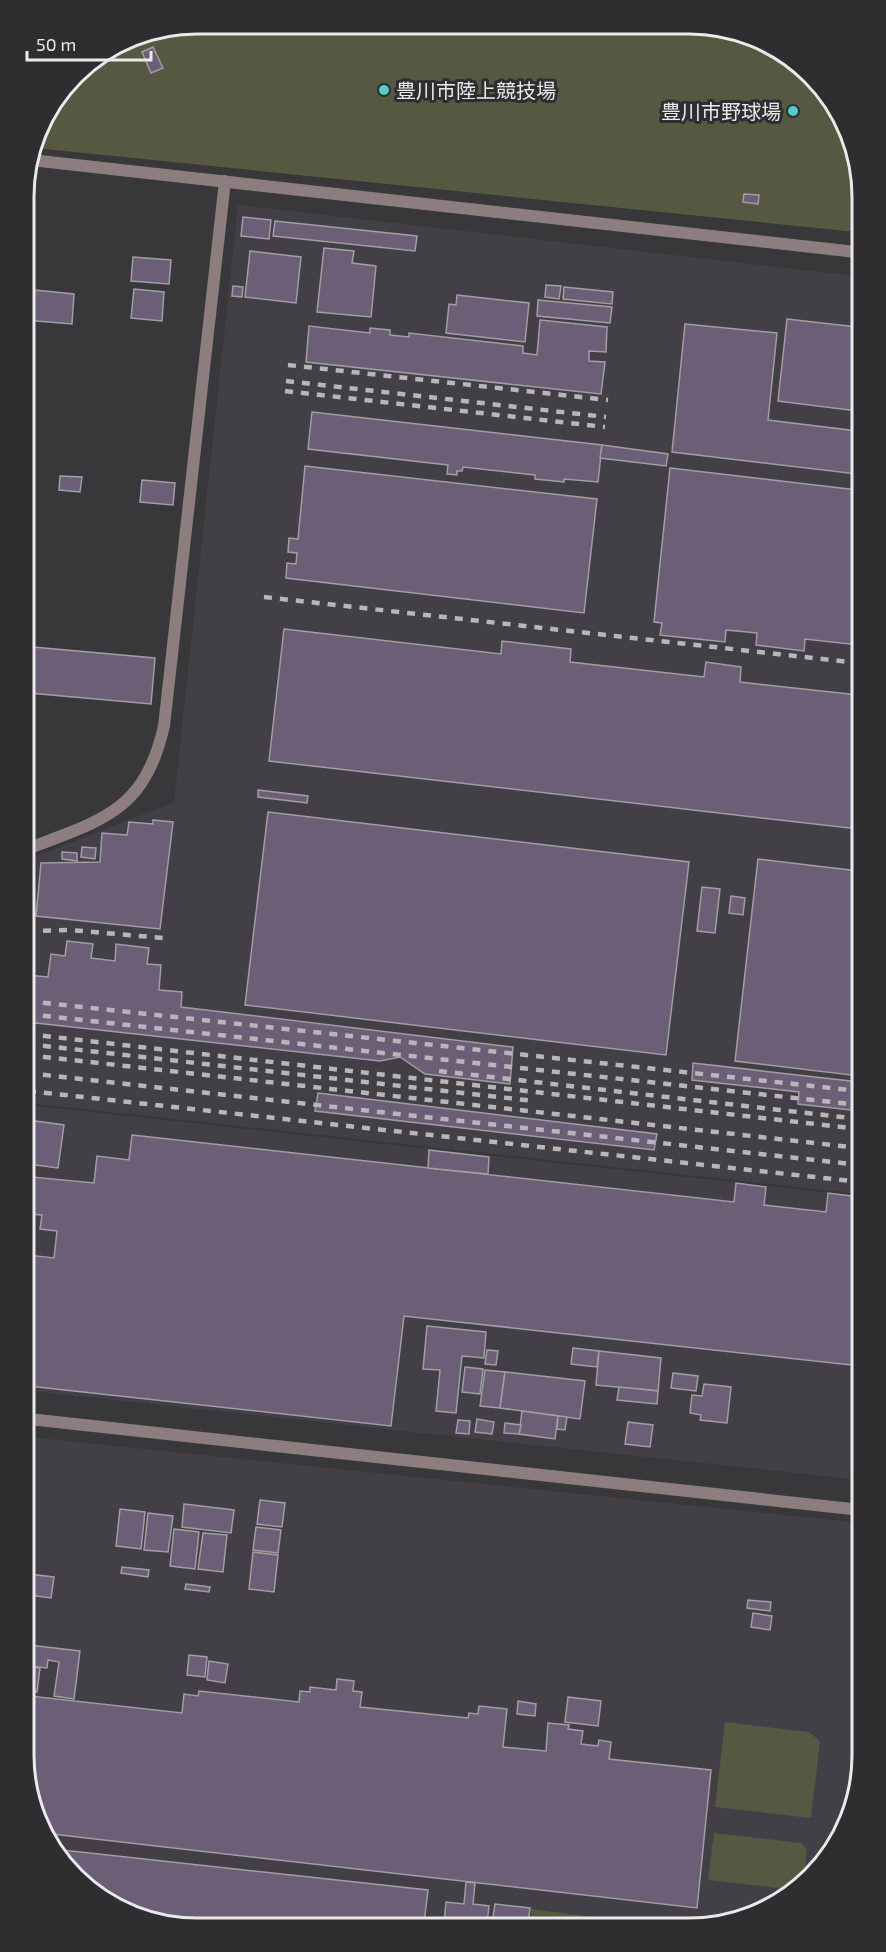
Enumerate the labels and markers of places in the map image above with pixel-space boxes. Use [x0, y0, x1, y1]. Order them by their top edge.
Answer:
place label: 豊川市陸上競技場 [396, 78, 556, 102]
marker: 豊川市陸上競技場 [377, 83, 391, 97]
place label: 豊川市野球場 [661, 99, 781, 123]
marker: 豊川市野球場 [786, 104, 800, 118]

